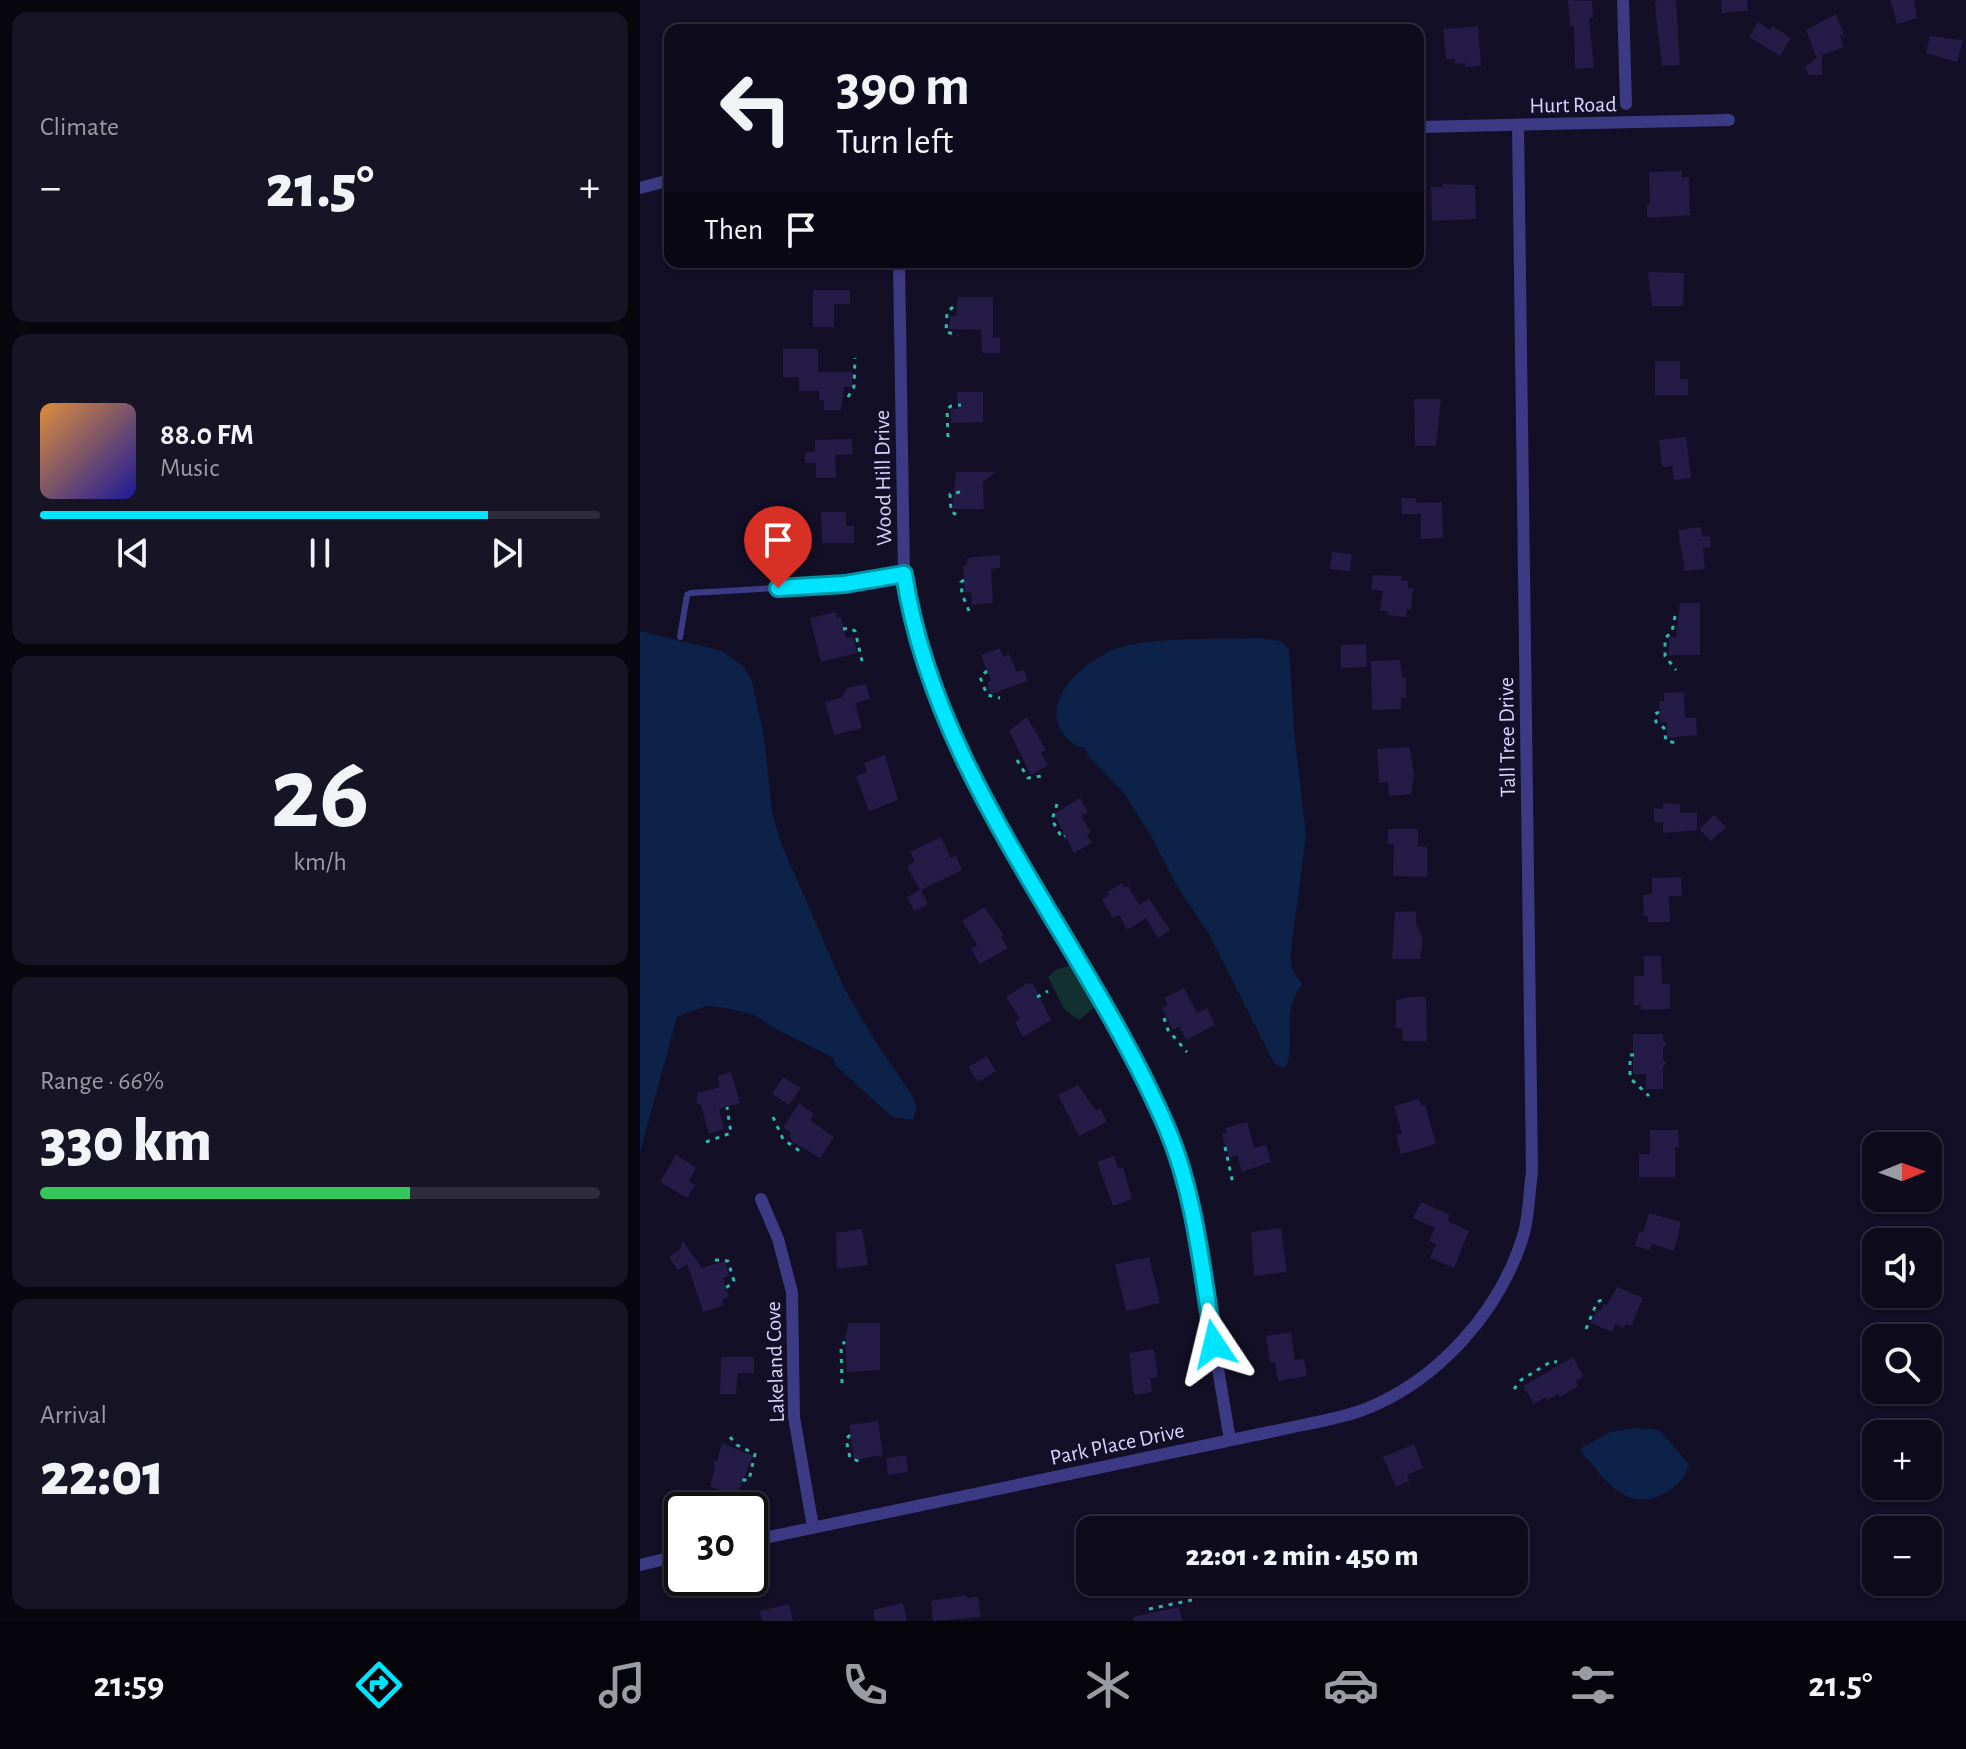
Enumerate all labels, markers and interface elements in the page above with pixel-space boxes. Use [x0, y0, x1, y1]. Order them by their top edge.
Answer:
icon: left [704, 56, 808, 160]
text: 390 m [836, 59, 970, 115]
street label: Hurt Road [1529, 93, 1617, 117]
text: Climate [40, 114, 119, 140]
text: Turn left [836, 124, 953, 160]
text: 21.5° [266, 158, 374, 218]
text: − [40, 166, 61, 210]
text: + [579, 166, 600, 210]
icon: arrive [779, 208, 823, 252]
text: Then [704, 215, 763, 245]
street label: Wood Hill Drive [871, 410, 895, 546]
text: 88.0 FM [160, 420, 254, 450]
text: Music [160, 455, 219, 481]
pin [744, 506, 812, 588]
icon: arrive [756, 518, 800, 562]
icon: previous [111, 531, 155, 575]
icon: pause [298, 531, 342, 575]
icon: next [485, 531, 529, 575]
street label: Tall Tree Drive [1495, 677, 1519, 797]
text: 26 [270, 743, 370, 847]
text: km/h [293, 849, 347, 875]
text: Range · 66% [40, 1068, 164, 1094]
text: 330 km [40, 1112, 212, 1172]
north arrow [1862, 1132, 1942, 1212]
map controls [1862, 1132, 1942, 1596]
button: sound [1862, 1228, 1942, 1308]
street label: Lakeland Cove [762, 1301, 788, 1423]
position arrow [1172, 1302, 1256, 1386]
button: search [1862, 1324, 1942, 1404]
text: Arrival [40, 1402, 107, 1428]
street label: Park Place Drive [1048, 1419, 1186, 1469]
button: + [1862, 1420, 1942, 1500]
text: 22:01 [40, 1446, 164, 1506]
speed limit sign: 30 [664, 1492, 768, 1596]
button: − [1862, 1516, 1942, 1596]
text: 22:01 · 2 min · 450 m [1185, 1541, 1419, 1571]
icon: directions [351, 1657, 407, 1713]
icon: music [594, 1657, 650, 1713]
icon: phone [837, 1657, 893, 1713]
icon: climate [1080, 1657, 1136, 1713]
icon: car [1323, 1657, 1379, 1713]
icon: filters [1565, 1657, 1621, 1713]
text: 21:59 [93, 1667, 165, 1703]
text: 21.5° [1808, 1667, 1873, 1703]

